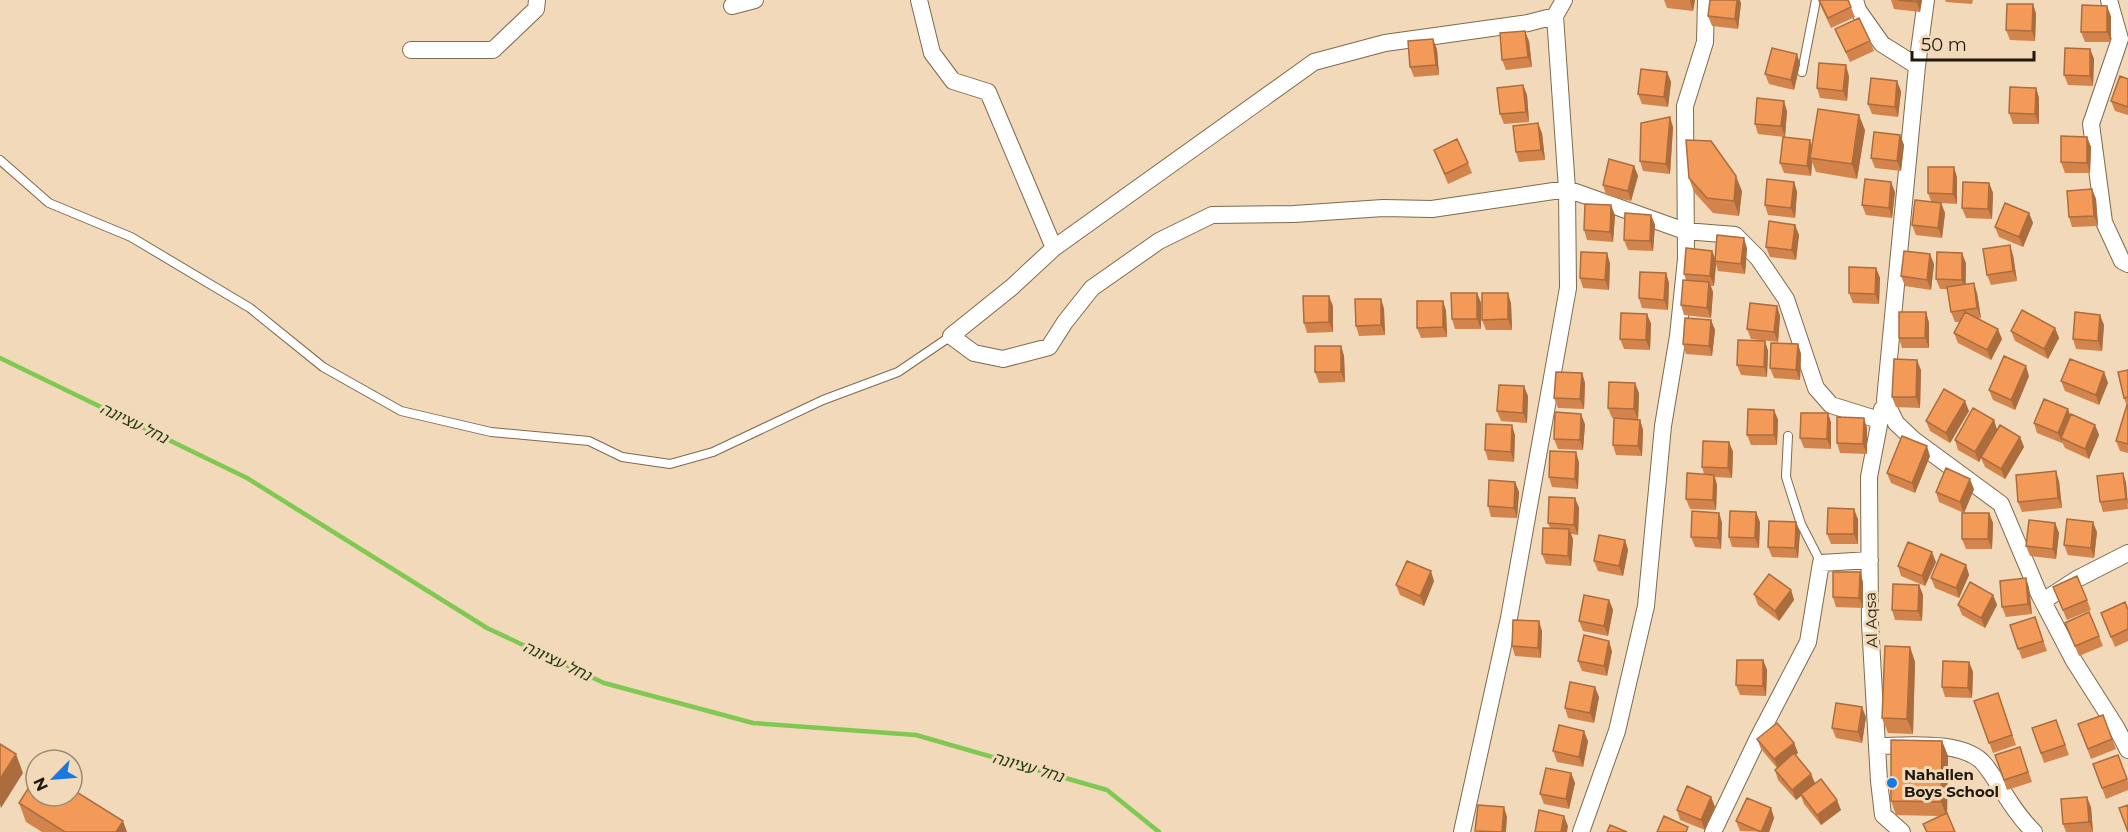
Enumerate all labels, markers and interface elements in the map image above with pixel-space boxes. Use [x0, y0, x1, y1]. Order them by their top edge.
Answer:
scale bar [1912, 24, 2034, 62]
text: 50 m [1921, 34, 1967, 56]
water label: נחל עציונה [97, 398, 172, 448]
street label: Al Aqsa [1861, 592, 1881, 648]
water label: נחל עציונה [520, 637, 595, 685]
north arrow [24, 748, 84, 808]
water label: נחל עציונה [990, 748, 1067, 786]
place label: Nahallen Boys School [1904, 765, 1999, 801]
text: N [30, 774, 52, 794]
marker: Nahallen Boys School [1885, 776, 1899, 790]

